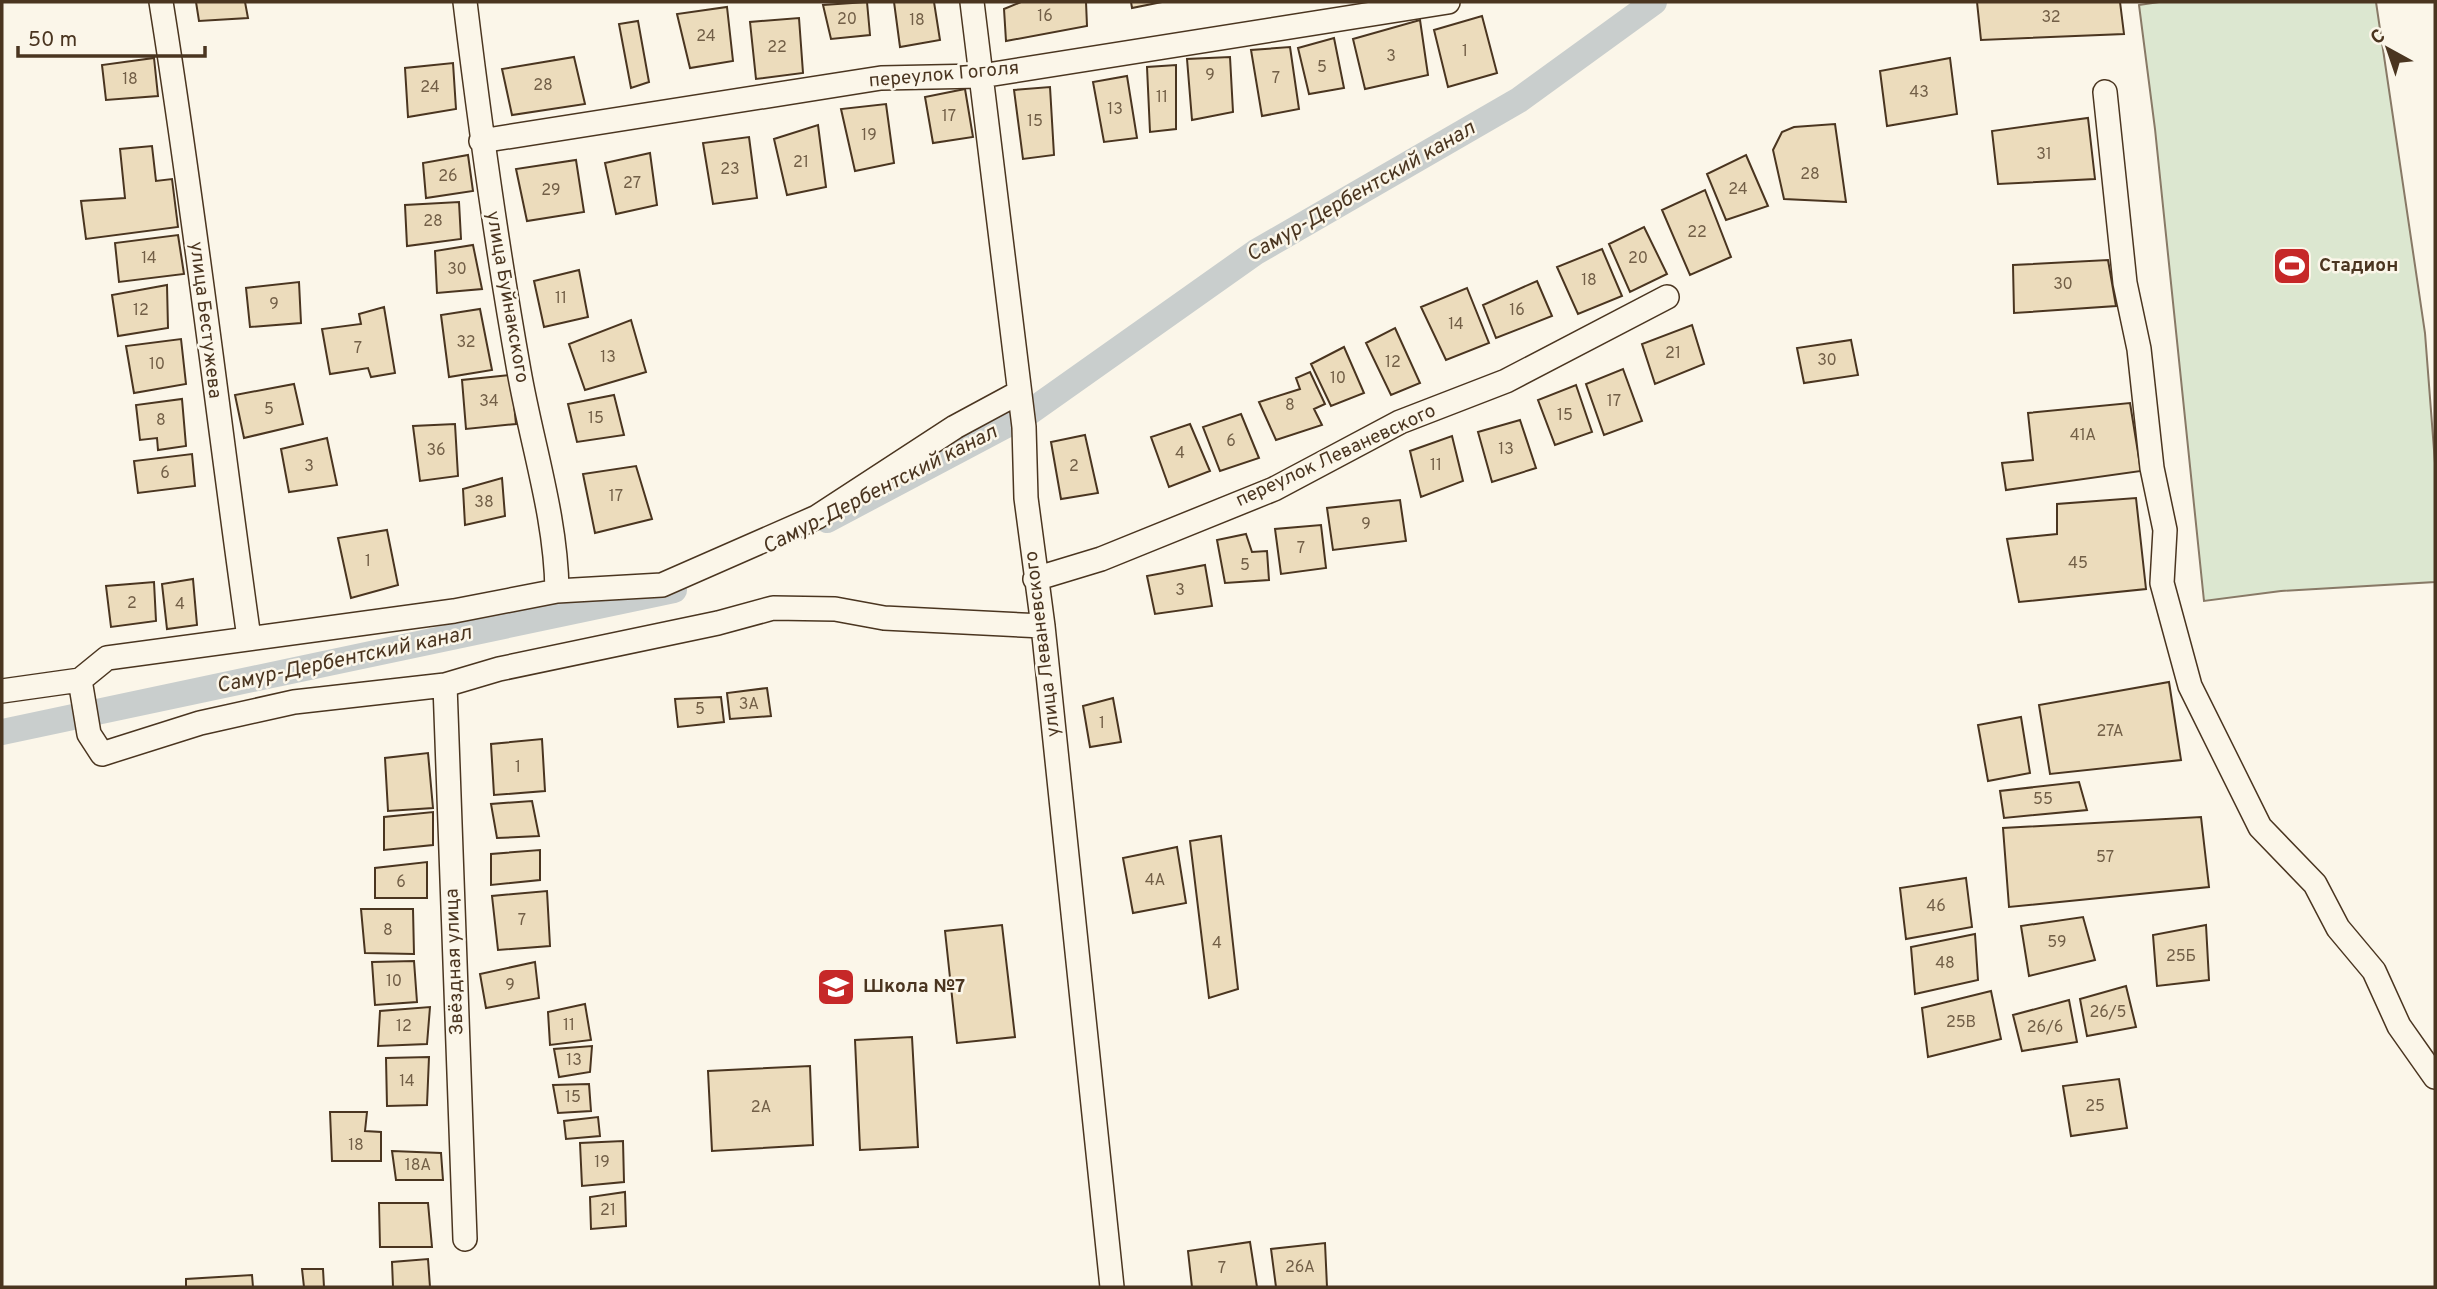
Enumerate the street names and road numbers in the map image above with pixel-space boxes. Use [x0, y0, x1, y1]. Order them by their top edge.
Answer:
street label: переулок Гоголя [868, 56, 1020, 94]
street label: улица Буйнакского [480, 209, 534, 385]
street label: улица Бестужева [183, 240, 227, 400]
street label: переулок Леваневского [1232, 399, 1440, 513]
street label: улица Леваневского [1020, 550, 1066, 738]
street label: Звёздная улица [440, 888, 470, 1036]

